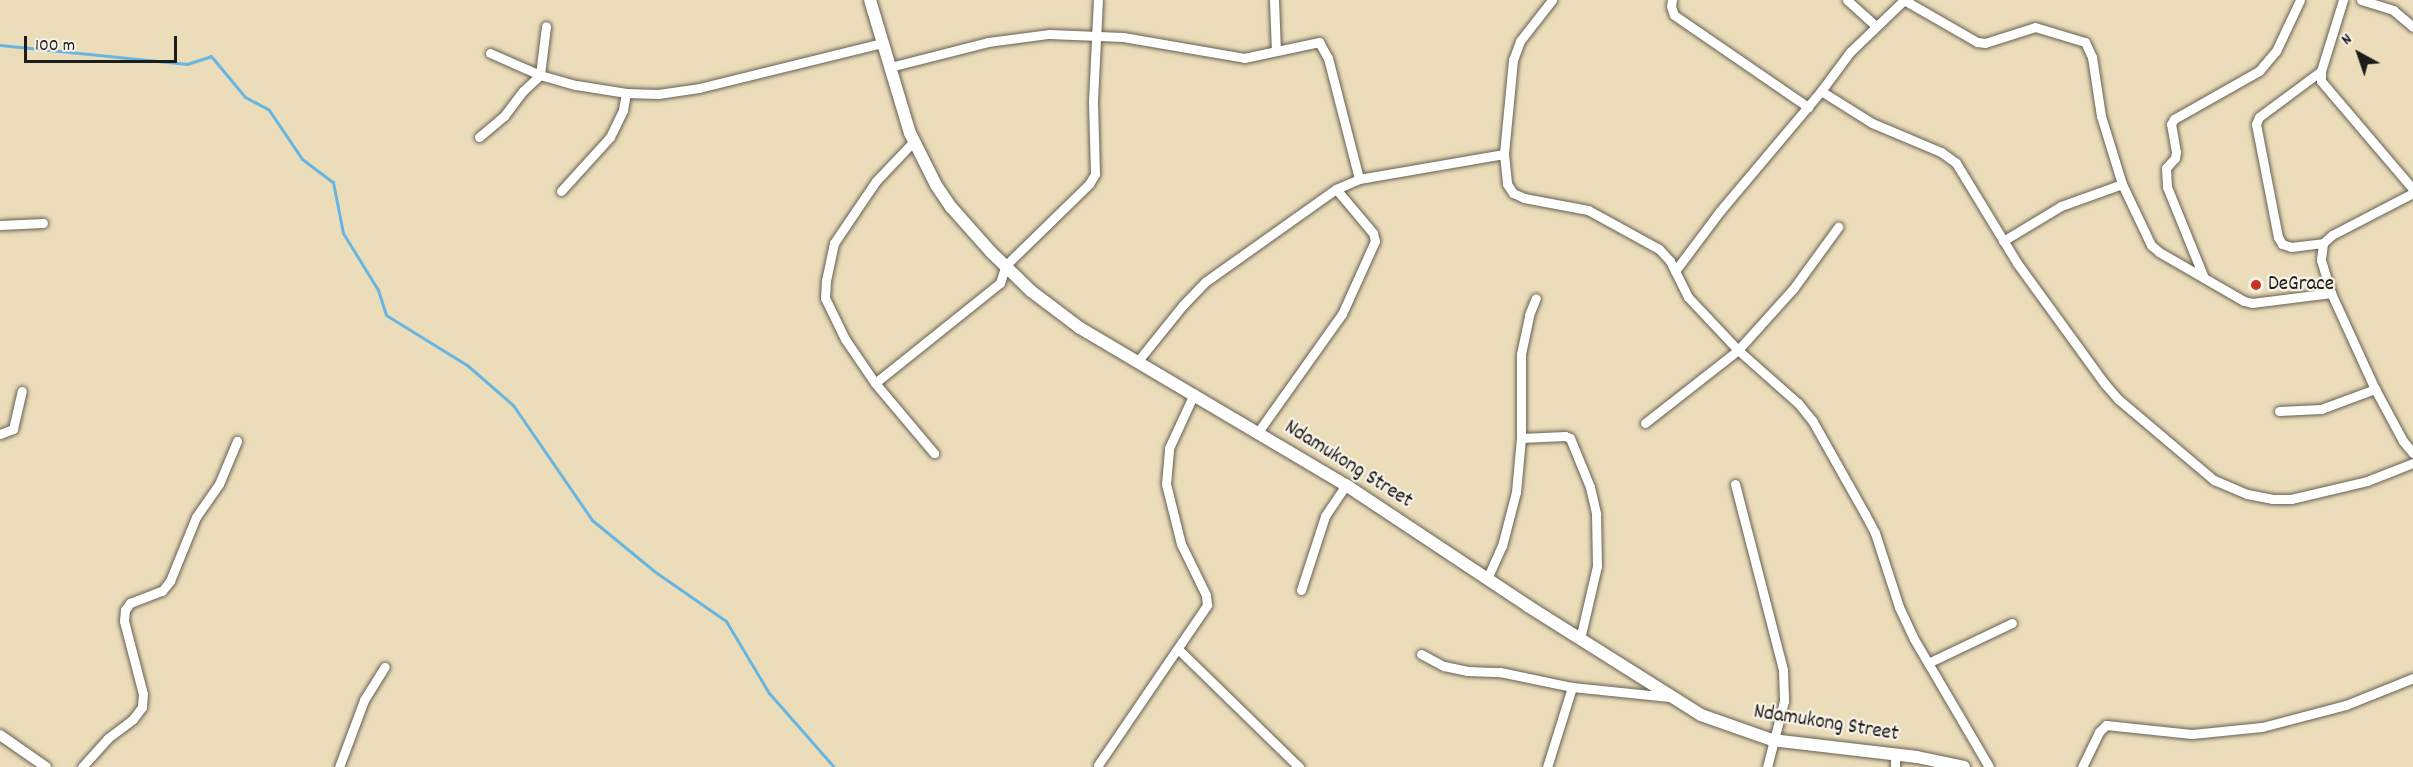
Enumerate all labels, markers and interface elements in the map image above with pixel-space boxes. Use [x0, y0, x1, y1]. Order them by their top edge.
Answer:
scale bar [27, 24, 180, 62]
north arrow [2329, 24, 2389, 84]
text: N [2337, 28, 2358, 51]
text: 100 m [35, 34, 75, 59]
place label: DeGrace [2268, 272, 2334, 298]
marker: DeGrace [2249, 278, 2263, 292]
street label: Ndamukong Street [1279, 416, 1417, 514]
street label: Ndamukong Street [1752, 700, 1900, 748]

